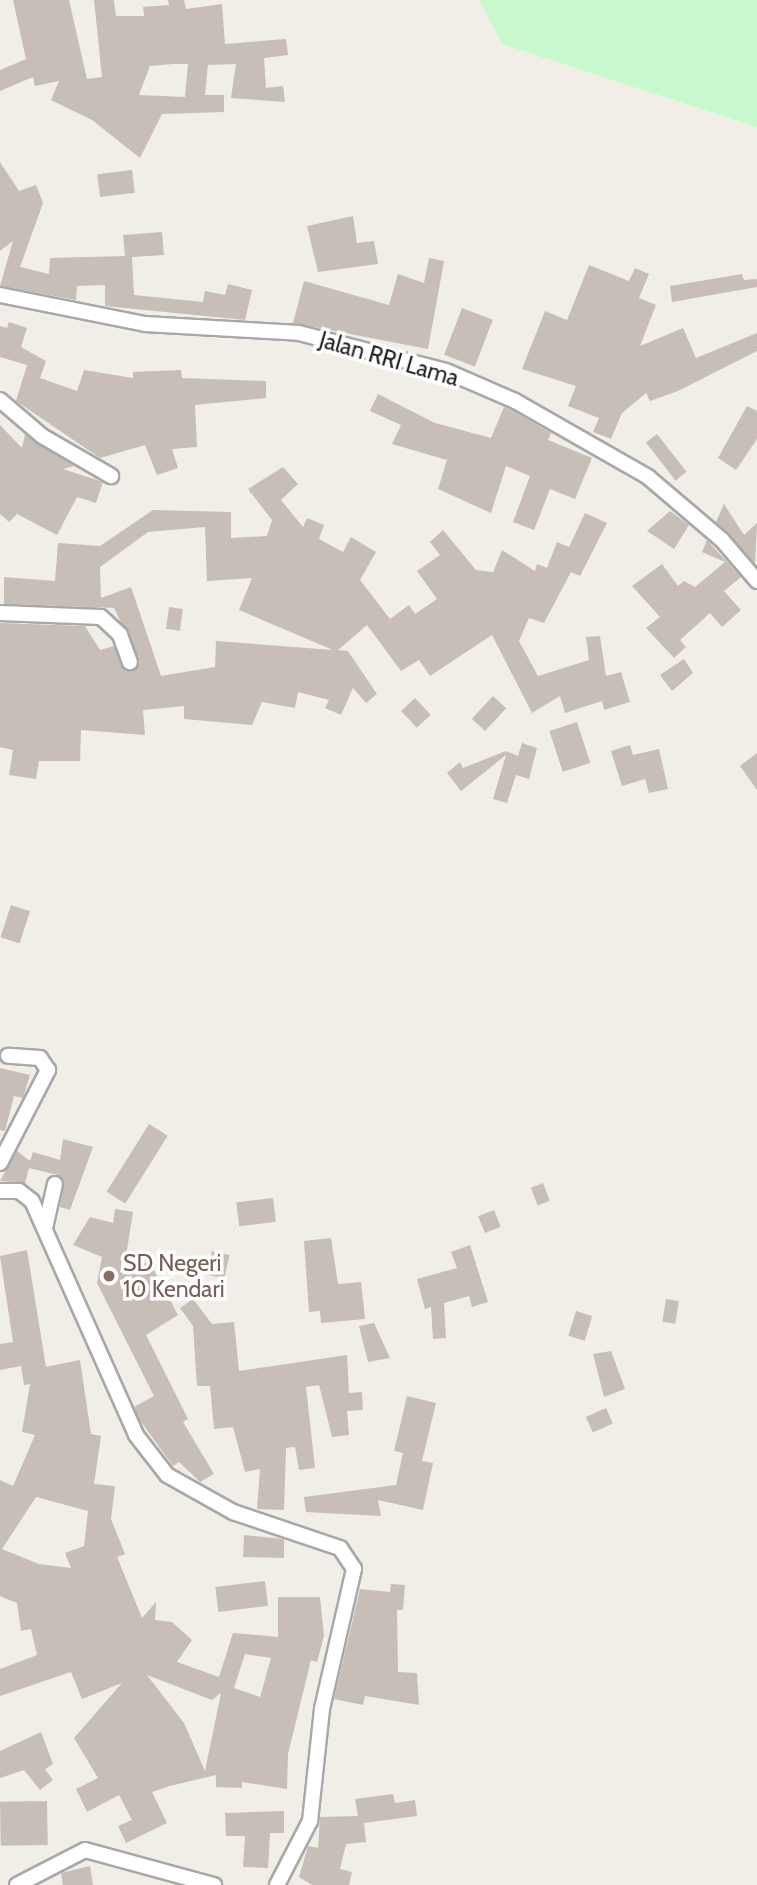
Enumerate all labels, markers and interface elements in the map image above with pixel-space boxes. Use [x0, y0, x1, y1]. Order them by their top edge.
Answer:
street label: Jalan RRI Lama [316, 326, 462, 392]
place label: SD Negeri 10 Kendari [123, 1249, 225, 1303]
marker: SD Negeri 10 Kendari [101, 1268, 117, 1284]

